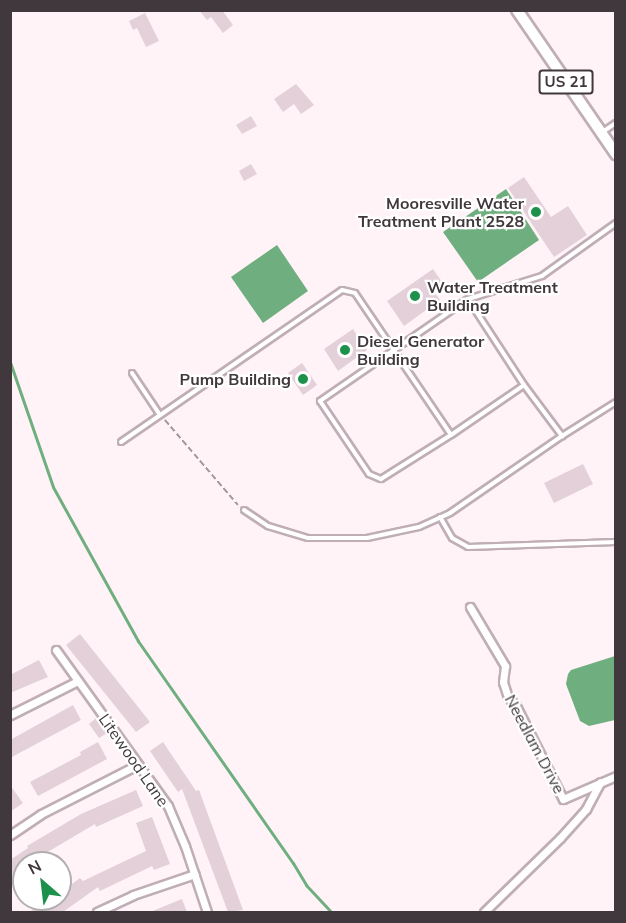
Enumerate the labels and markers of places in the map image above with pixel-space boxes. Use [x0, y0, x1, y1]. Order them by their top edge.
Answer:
place label: Mooresville Water Treatment Plant 2528 [358, 193, 524, 231]
marker: Mooresville Water Treatment Plant 2528 [529, 205, 543, 219]
place label: Water Treatment Building [427, 277, 558, 315]
marker: Water Treatment Building [408, 289, 422, 303]
place label: Diesel Generator Building [357, 331, 484, 369]
marker: Diesel Generator Building [338, 343, 352, 357]
place label: Pump Building [180, 369, 291, 389]
marker: Pump Building [296, 372, 310, 386]

